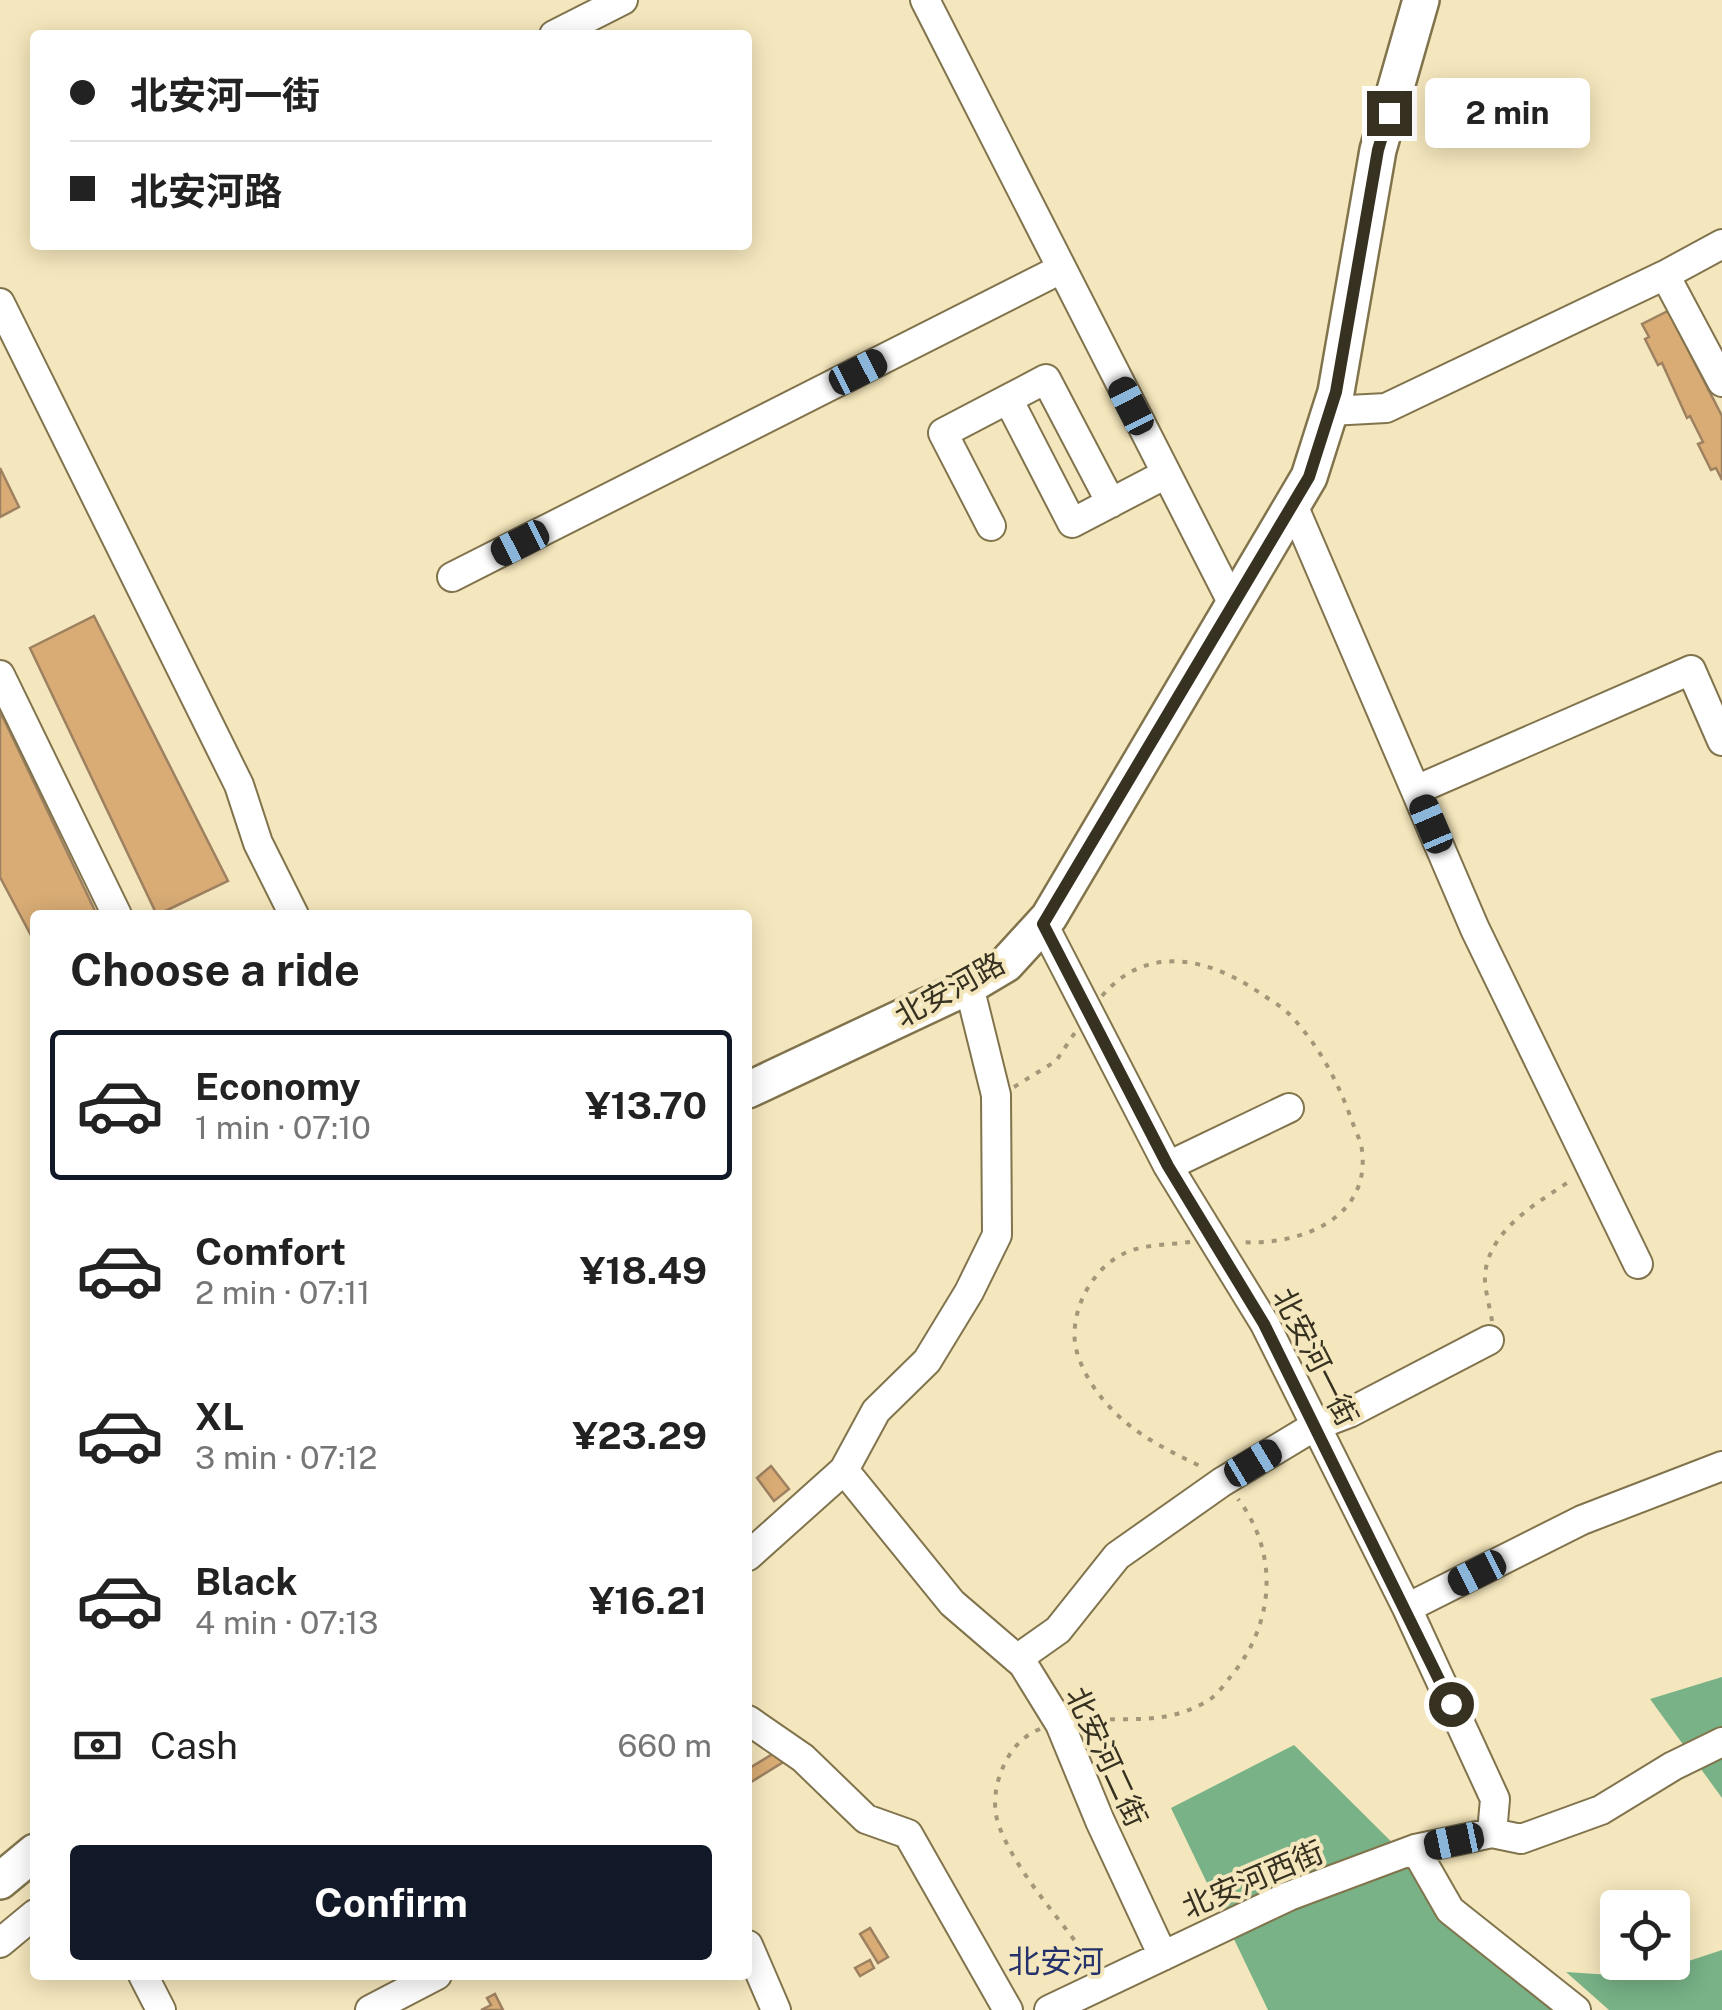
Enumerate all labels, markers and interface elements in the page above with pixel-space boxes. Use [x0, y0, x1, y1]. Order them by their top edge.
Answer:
text: 北安河一街 [130, 73, 320, 118]
callout: 2 min [1424, 78, 1589, 148]
route end [1367, 91, 1412, 136]
text: 2 min [1466, 94, 1549, 131]
text: 北安河路 [130, 169, 282, 214]
car [824, 345, 892, 399]
car [1104, 372, 1158, 440]
car [486, 516, 554, 570]
car [1405, 791, 1457, 857]
text: Choose a ride [70, 943, 360, 996]
street label: 北安河路 [888, 944, 1011, 1034]
icon: car [75, 1060, 165, 1150]
text: Economy [195, 1064, 361, 1109]
text: ¥13.70 [585, 1083, 707, 1128]
text: 1 min · 07:10 [195, 1109, 371, 1146]
icon: car [75, 1225, 165, 1315]
text: Comfort [195, 1229, 346, 1274]
text: ¥18.49 [580, 1248, 707, 1293]
text: 2 min · 07:11 [195, 1274, 370, 1311]
street label: 北安河一街 [1266, 1282, 1366, 1432]
icon: car [75, 1390, 165, 1480]
text: XL [195, 1394, 244, 1439]
text: ¥23.29 [572, 1413, 707, 1458]
car [1220, 1435, 1286, 1491]
text: 3 min · 07:12 [195, 1439, 377, 1476]
car [1443, 1546, 1511, 1600]
icon: car [75, 1555, 165, 1645]
text: Black [195, 1559, 298, 1604]
text: ¥16.21 [589, 1578, 707, 1623]
text: 4 min · 07:13 [195, 1604, 378, 1641]
street label: 北安河二街 [1059, 1681, 1155, 1832]
route start [1429, 1682, 1474, 1727]
icon: cash [70, 1718, 125, 1773]
text: Cash [150, 1723, 238, 1768]
text: 660 m [618, 1727, 712, 1764]
car [1422, 1820, 1486, 1862]
street label: 北安河西街 [1177, 1833, 1329, 1925]
button: Confirm [70, 1845, 712, 1960]
map controls [1600, 1890, 1690, 1980]
button: locate [1600, 1890, 1690, 1980]
district label: 北安河 [1008, 1943, 1104, 1980]

